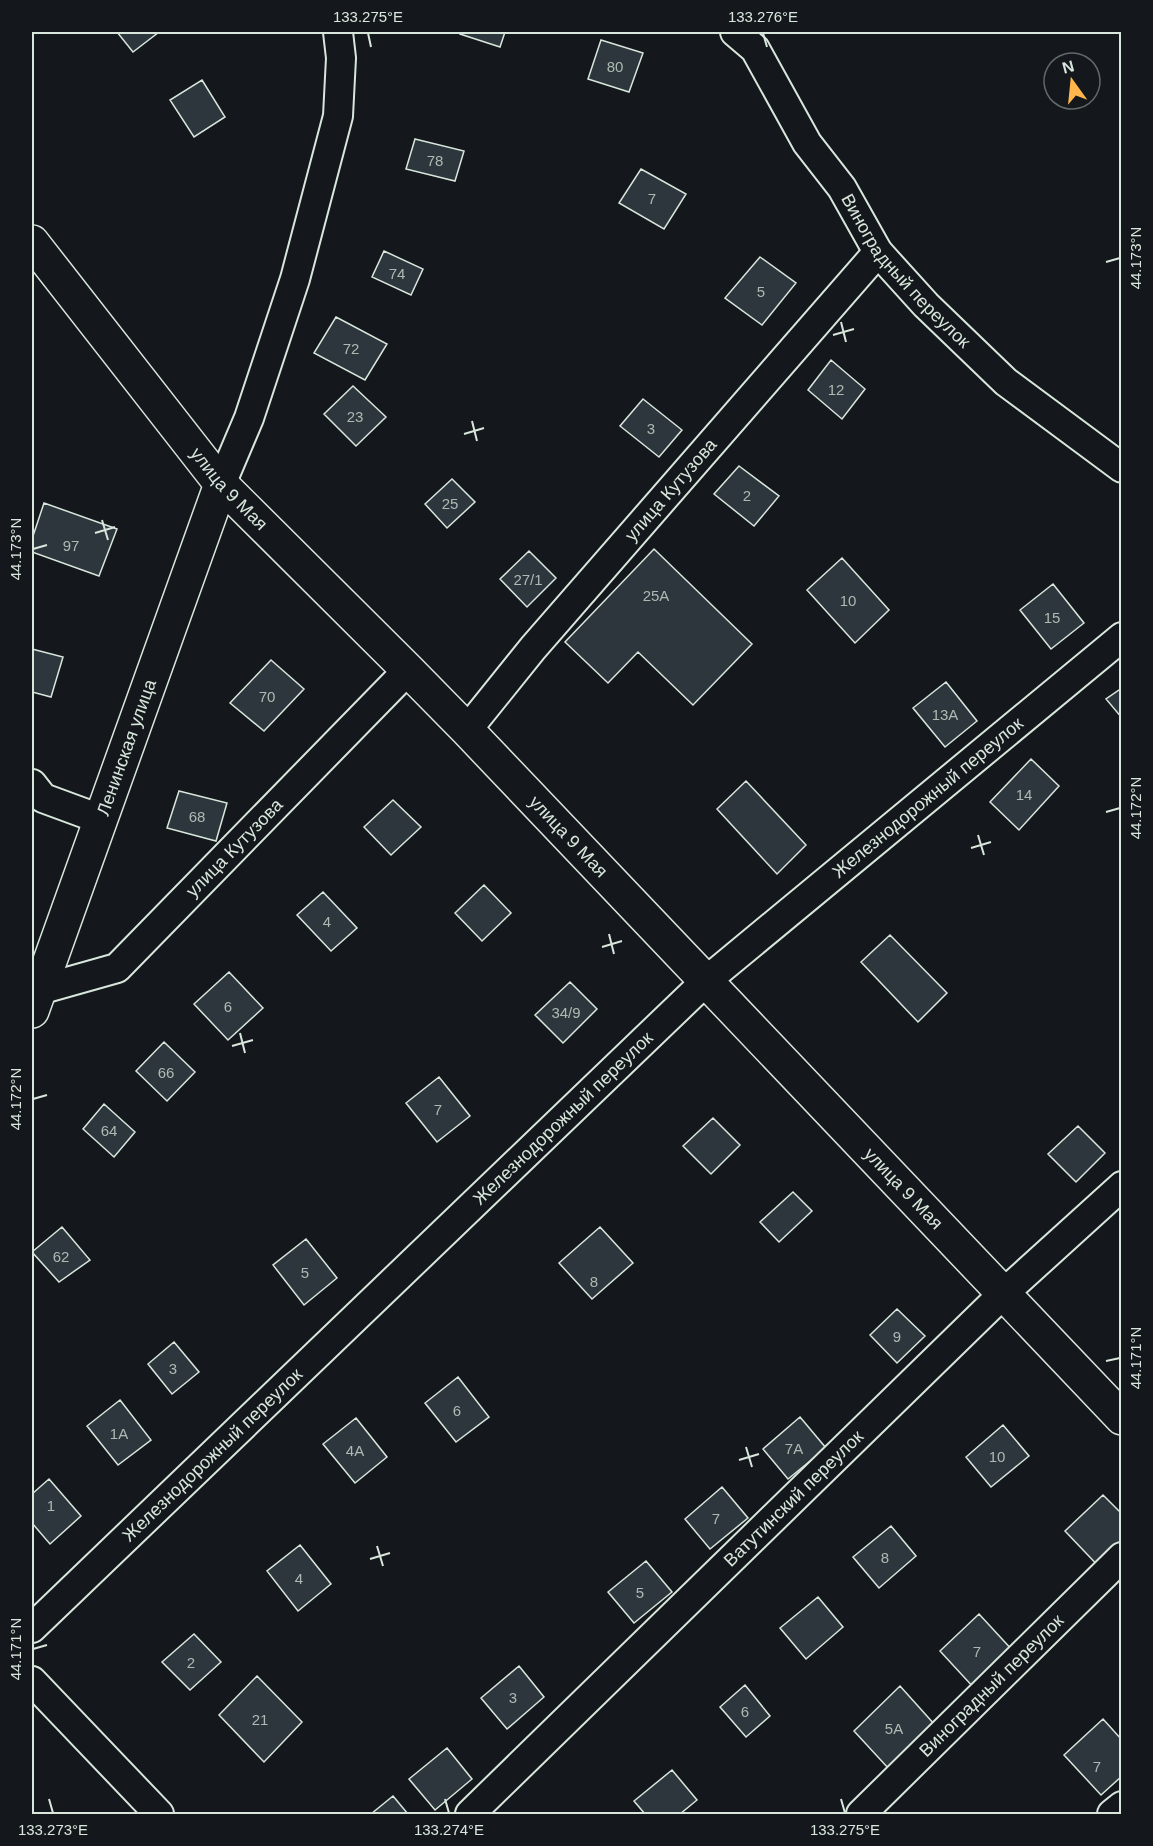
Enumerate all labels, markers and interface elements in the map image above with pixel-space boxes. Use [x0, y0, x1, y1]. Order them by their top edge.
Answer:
text: 133.275°E [333, 8, 403, 25]
text: 133.276°E [728, 8, 798, 25]
north arrow [1042, 51, 1102, 111]
text: N [1060, 57, 1076, 77]
house number: 80 [607, 58, 623, 75]
house number: 78 [427, 152, 443, 169]
house number: 7 [648, 190, 656, 207]
street label: Виноградный переулок [837, 190, 974, 352]
text: 44.173°N [1127, 227, 1144, 289]
house number: 74 [389, 265, 405, 282]
house number: 5 [757, 283, 765, 300]
house number: 72 [343, 340, 359, 357]
house number: 12 [828, 381, 844, 398]
house number: 23 [347, 408, 363, 425]
house number: 3 [647, 420, 655, 437]
street label: улица Кутузова [621, 434, 721, 545]
street label: улица 9 Мая [186, 444, 271, 534]
house number: 2 [743, 487, 751, 504]
house number: 25 [442, 495, 458, 512]
text: 44.173°N [7, 518, 24, 580]
house number: 97 [63, 537, 79, 554]
house number: 27/1 [513, 571, 543, 588]
house number: 25А [643, 587, 669, 604]
house number: 10 [840, 592, 856, 609]
house number: 15 [1044, 609, 1060, 626]
street label: Ленинская улица [93, 676, 160, 818]
house number: 70 [259, 688, 275, 705]
house number: 13А [932, 706, 958, 723]
street label: Железнодорожный переулок [828, 713, 1027, 882]
text: 44.172°N [1127, 777, 1144, 839]
house number: 14 [1016, 786, 1032, 803]
street label: улица 9 Мая [525, 792, 612, 881]
street label: улица Кутузова [182, 794, 287, 901]
house number: 68 [189, 808, 205, 825]
house number: 4 [323, 913, 331, 930]
house number: 6 [224, 998, 232, 1015]
house number: 34/9 [551, 1004, 581, 1021]
street label: Железнодорожный переулок [469, 1028, 657, 1209]
house number: 66 [158, 1064, 174, 1081]
text: 44.172°N [7, 1068, 24, 1130]
house number: 7 [434, 1101, 442, 1118]
house number: 64 [101, 1122, 117, 1139]
street label: улица 9 Мая [860, 1144, 947, 1233]
house number: 62 [53, 1248, 69, 1265]
house number: 5 [301, 1264, 309, 1281]
house number: 8 [590, 1273, 598, 1290]
text: 44.171°N [1127, 1327, 1144, 1389]
house number: 9 [893, 1328, 901, 1345]
house number: 3 [169, 1360, 177, 1377]
street label: Железнодорожный переулок [118, 1364, 306, 1546]
house number: 6 [453, 1402, 461, 1419]
house number: 1А [110, 1425, 128, 1442]
street label: Ватутинский переулок [720, 1426, 867, 1571]
house number: 7А [785, 1440, 803, 1457]
house number: 4А [346, 1442, 364, 1459]
house number: 10 [989, 1448, 1005, 1465]
house number: 1 [47, 1497, 55, 1514]
house number: 7 [712, 1510, 720, 1527]
house number: 8 [881, 1549, 889, 1566]
house number: 4 [295, 1570, 303, 1587]
house number: 5 [636, 1584, 644, 1601]
street label: Виноградный переулок [915, 1610, 1068, 1761]
text: 44.171°N [7, 1618, 24, 1680]
house number: 7 [973, 1643, 981, 1660]
house number: 2 [187, 1654, 195, 1671]
house number: 3 [509, 1689, 517, 1706]
house number: 6 [741, 1703, 749, 1720]
house number: 21 [252, 1711, 268, 1728]
house number: 5А [885, 1720, 903, 1737]
house number: 7 [1093, 1758, 1101, 1775]
text: 133.273°E [18, 1821, 88, 1838]
text: 133.274°E [414, 1821, 484, 1838]
text: 133.275°E [810, 1821, 880, 1838]

